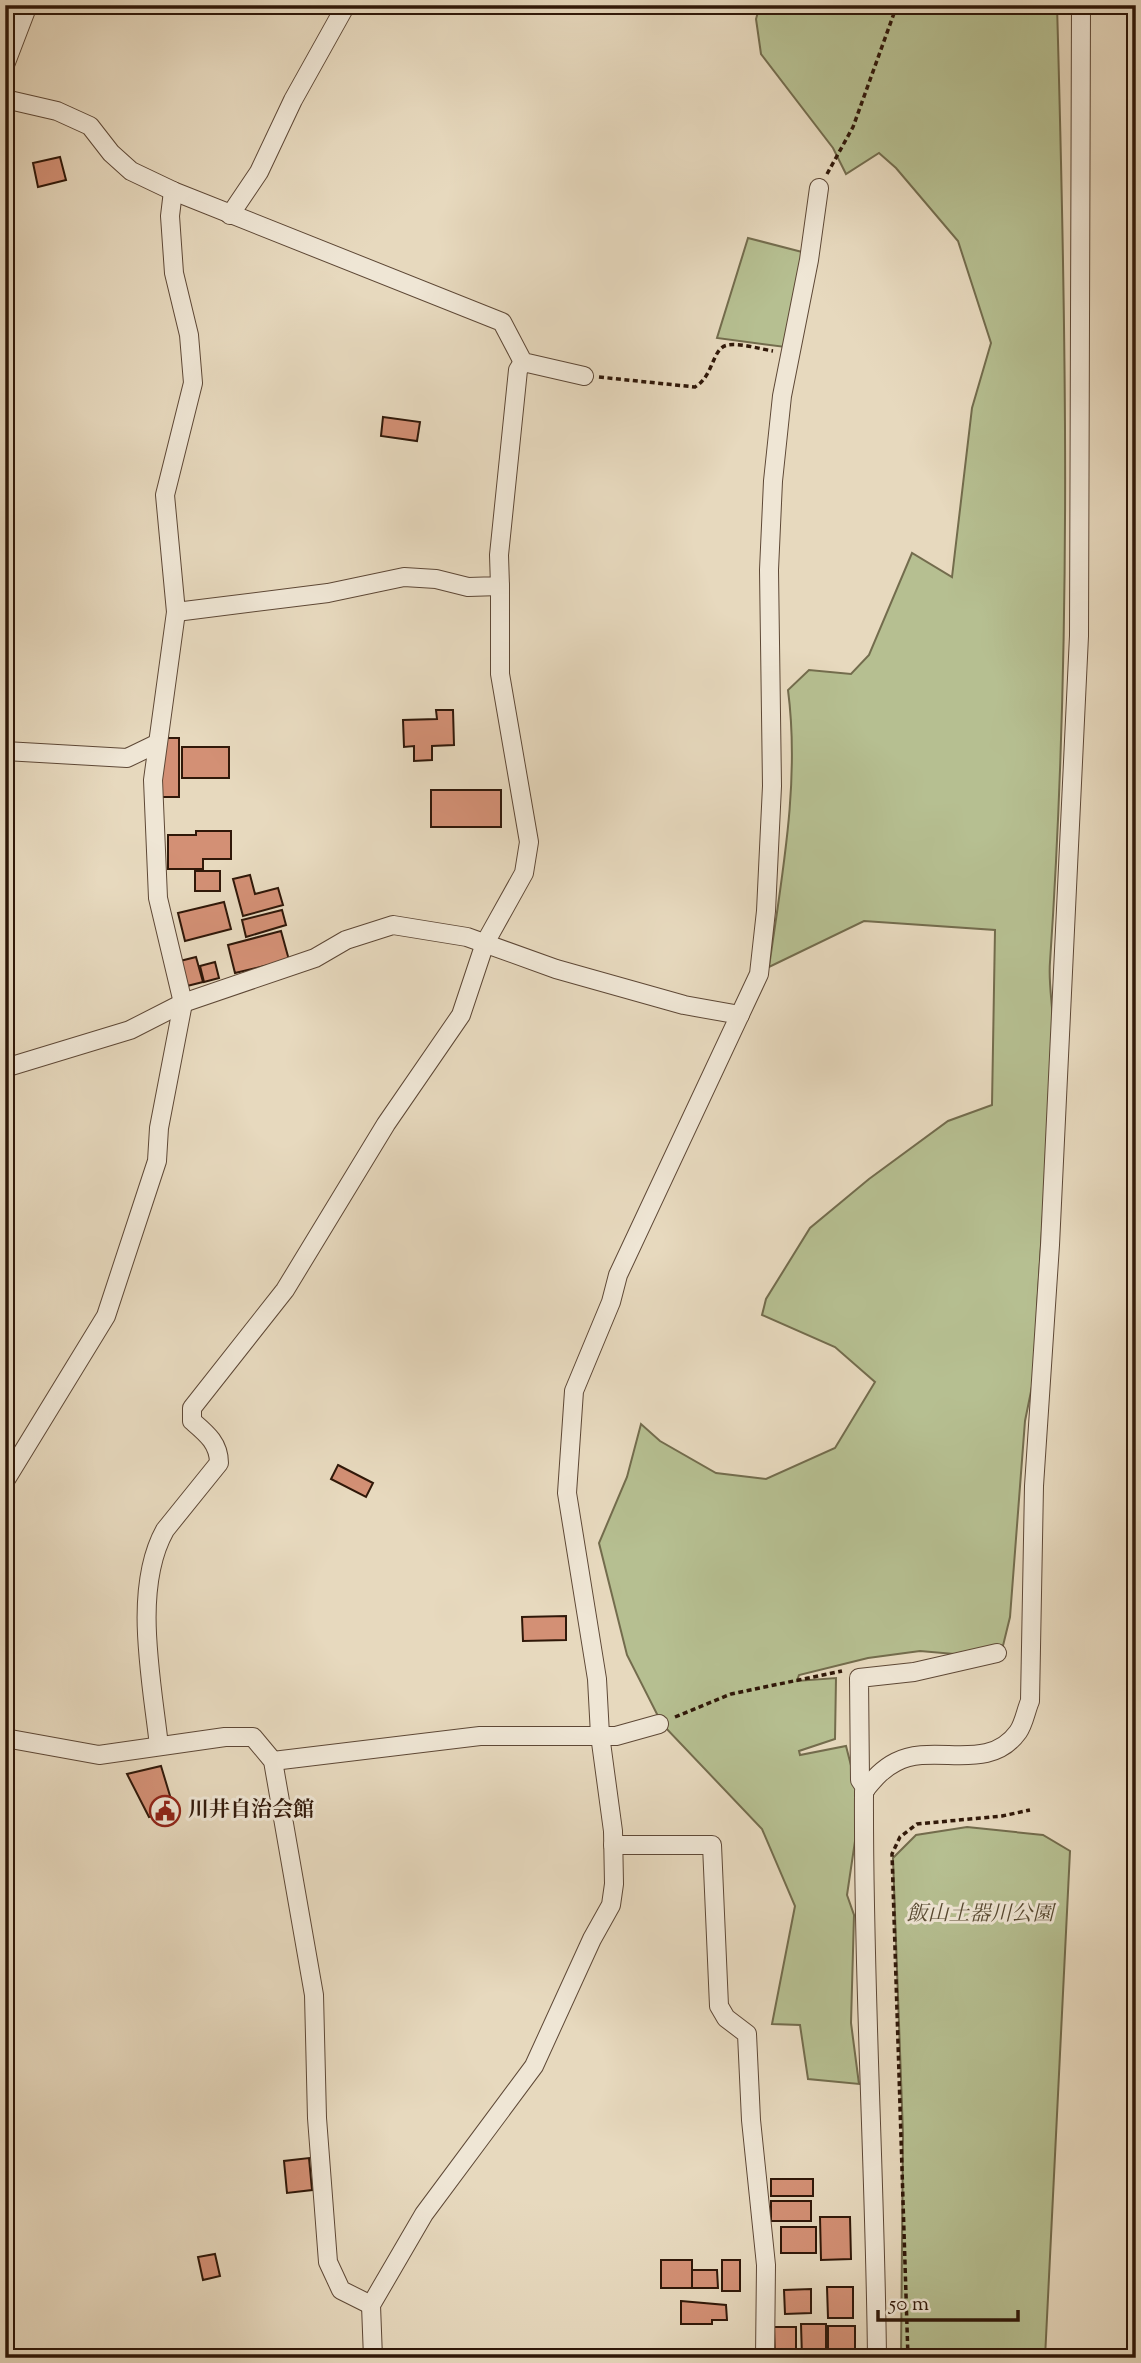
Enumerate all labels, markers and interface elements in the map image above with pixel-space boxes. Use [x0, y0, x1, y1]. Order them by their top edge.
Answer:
public building icon: 川井自治会館 [148, 1794, 182, 1828]
place label: 川井自治会館 [188, 1796, 314, 1826]
park label: 飯山土器川公園 [907, 1900, 1056, 1930]
scale bar [878, 2279, 1018, 2323]
text: 50 m [888, 2290, 929, 2320]

